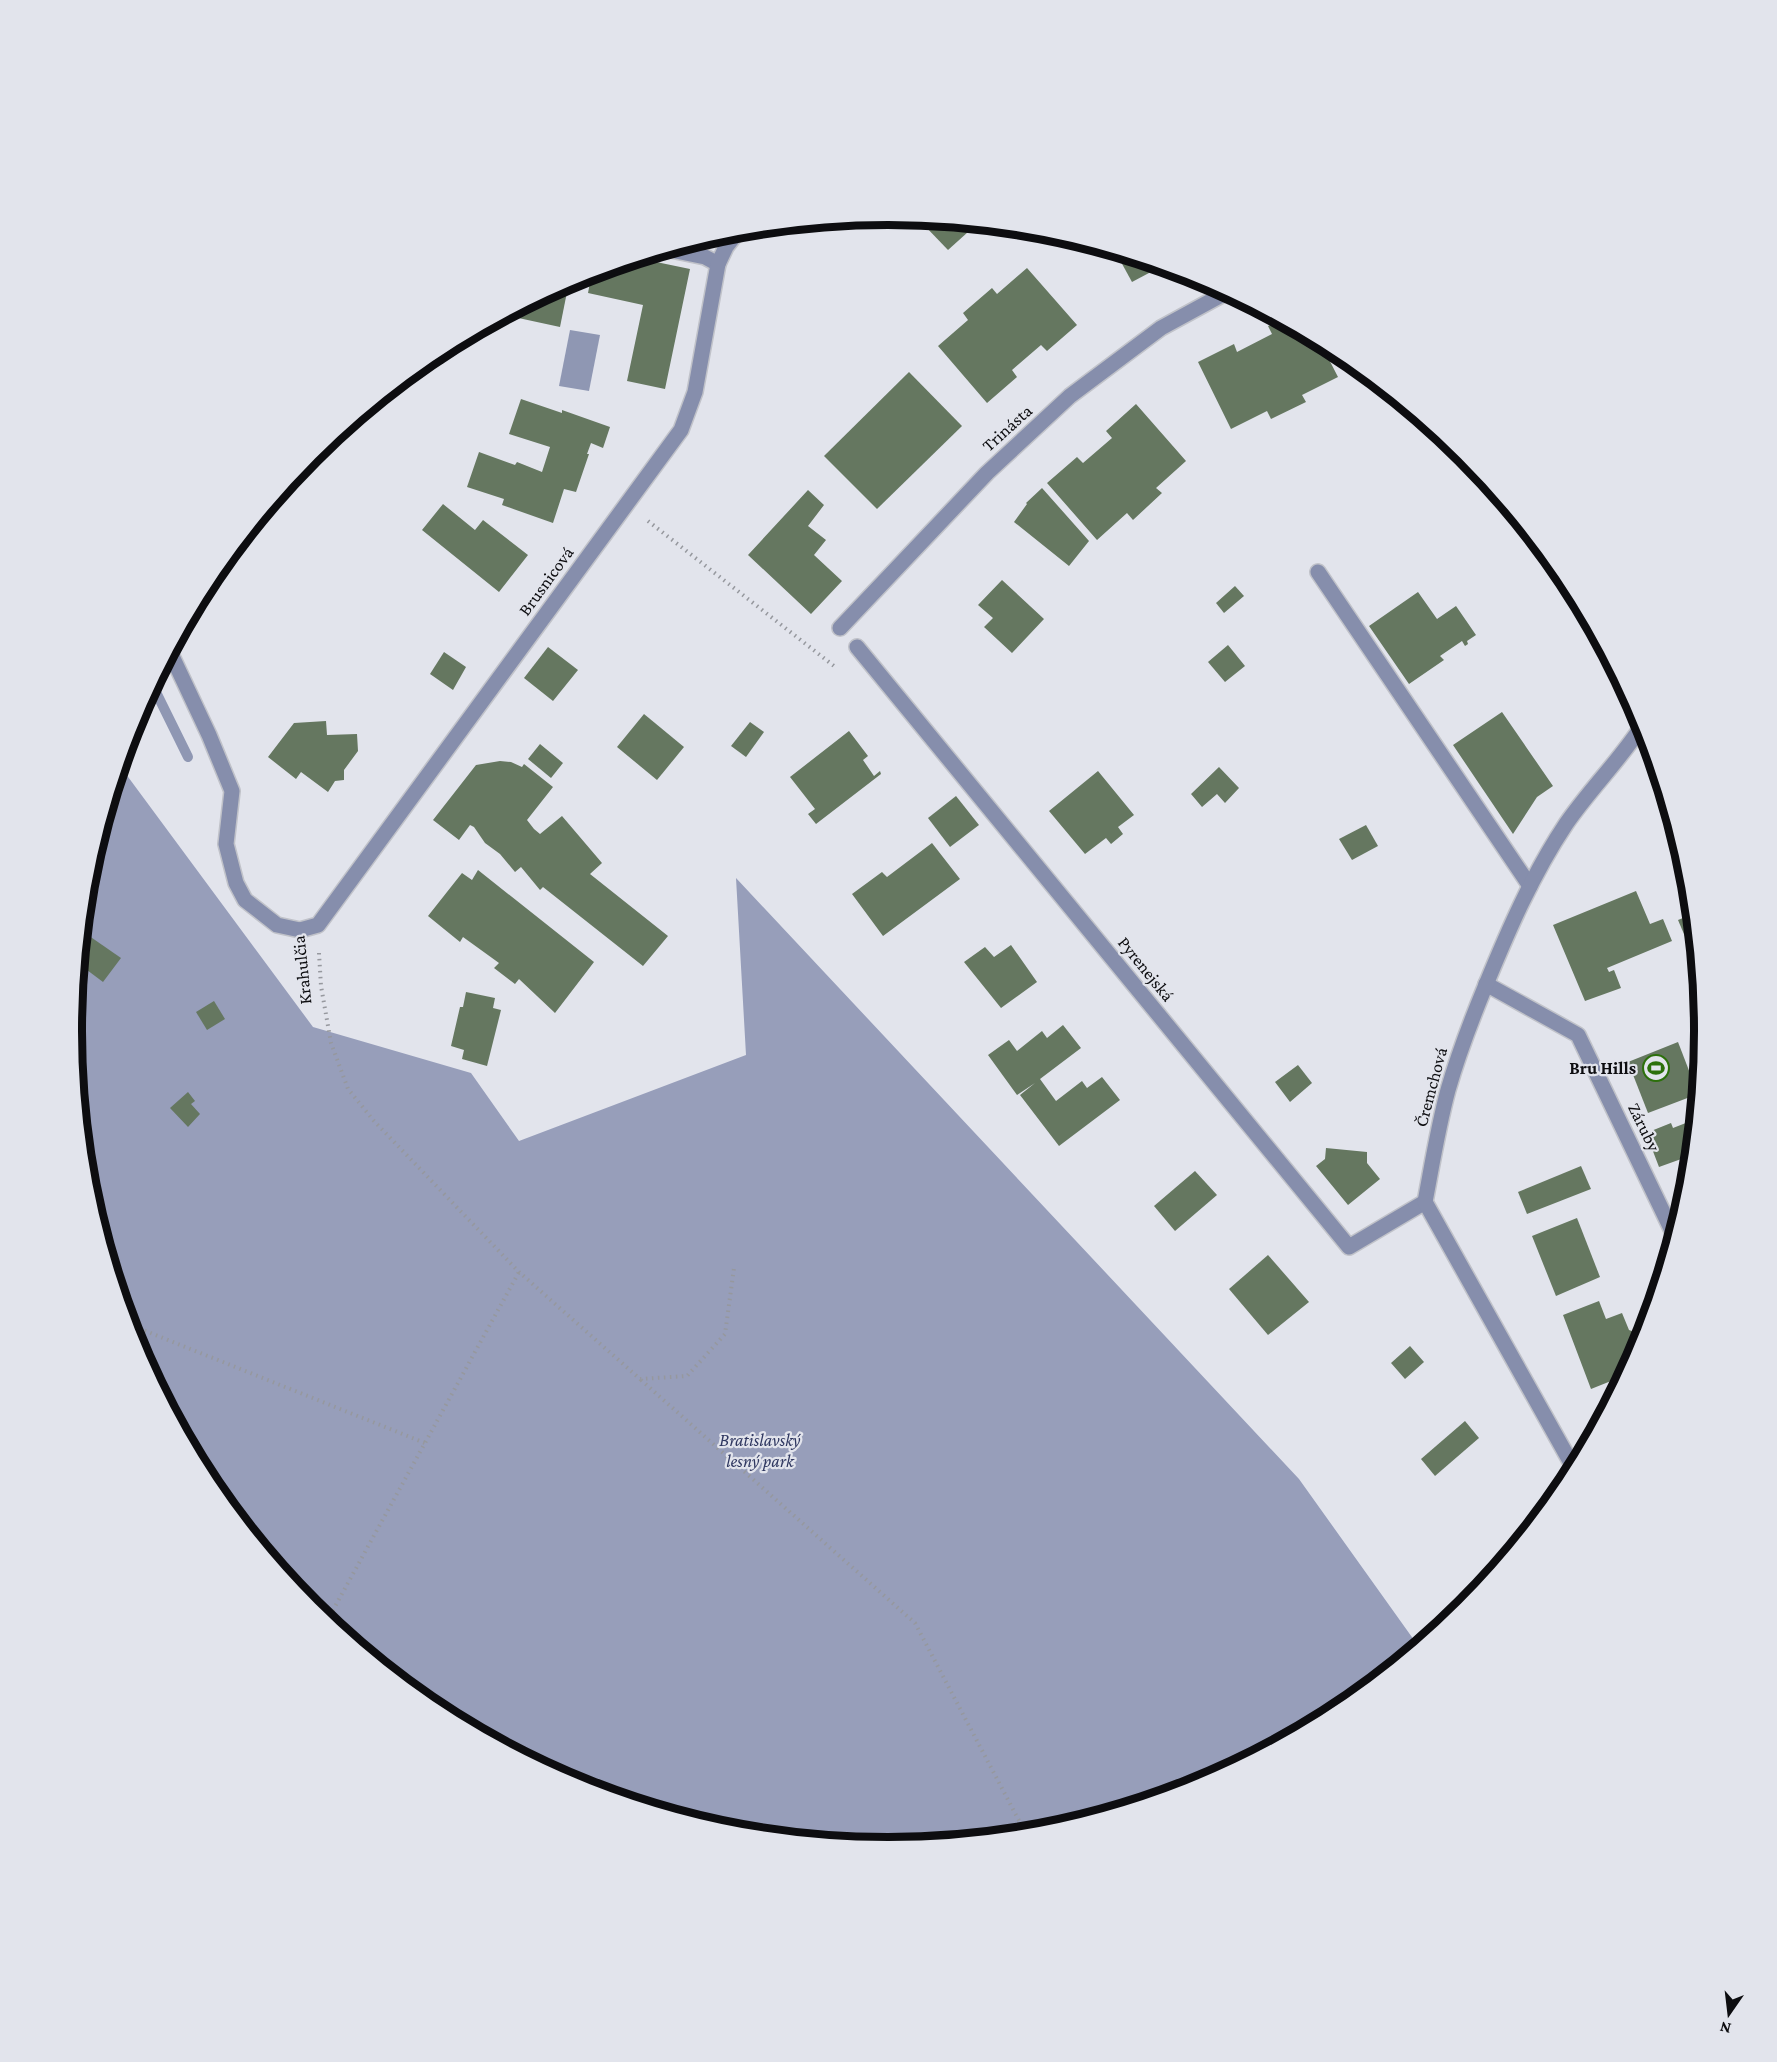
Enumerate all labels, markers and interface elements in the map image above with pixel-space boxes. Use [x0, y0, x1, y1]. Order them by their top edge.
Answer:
street label: Trinásta [978, 400, 1036, 456]
street label: Brusnicová [514, 543, 578, 619]
street label: Pyrenejská [1113, 933, 1178, 1006]
street label: Krahulčia [288, 935, 316, 1005]
street label: Čremchová [1411, 1045, 1451, 1129]
sports icon: Bru Hills [1641, 1053, 1671, 1083]
place label: Bru Hills [1569, 1058, 1636, 1078]
street label: Záruby [1624, 1100, 1665, 1155]
park label: Bratislavský lesný park [719, 1430, 802, 1471]
north arrow [1699, 1984, 1759, 2044]
text: N [1718, 2018, 1733, 2038]

